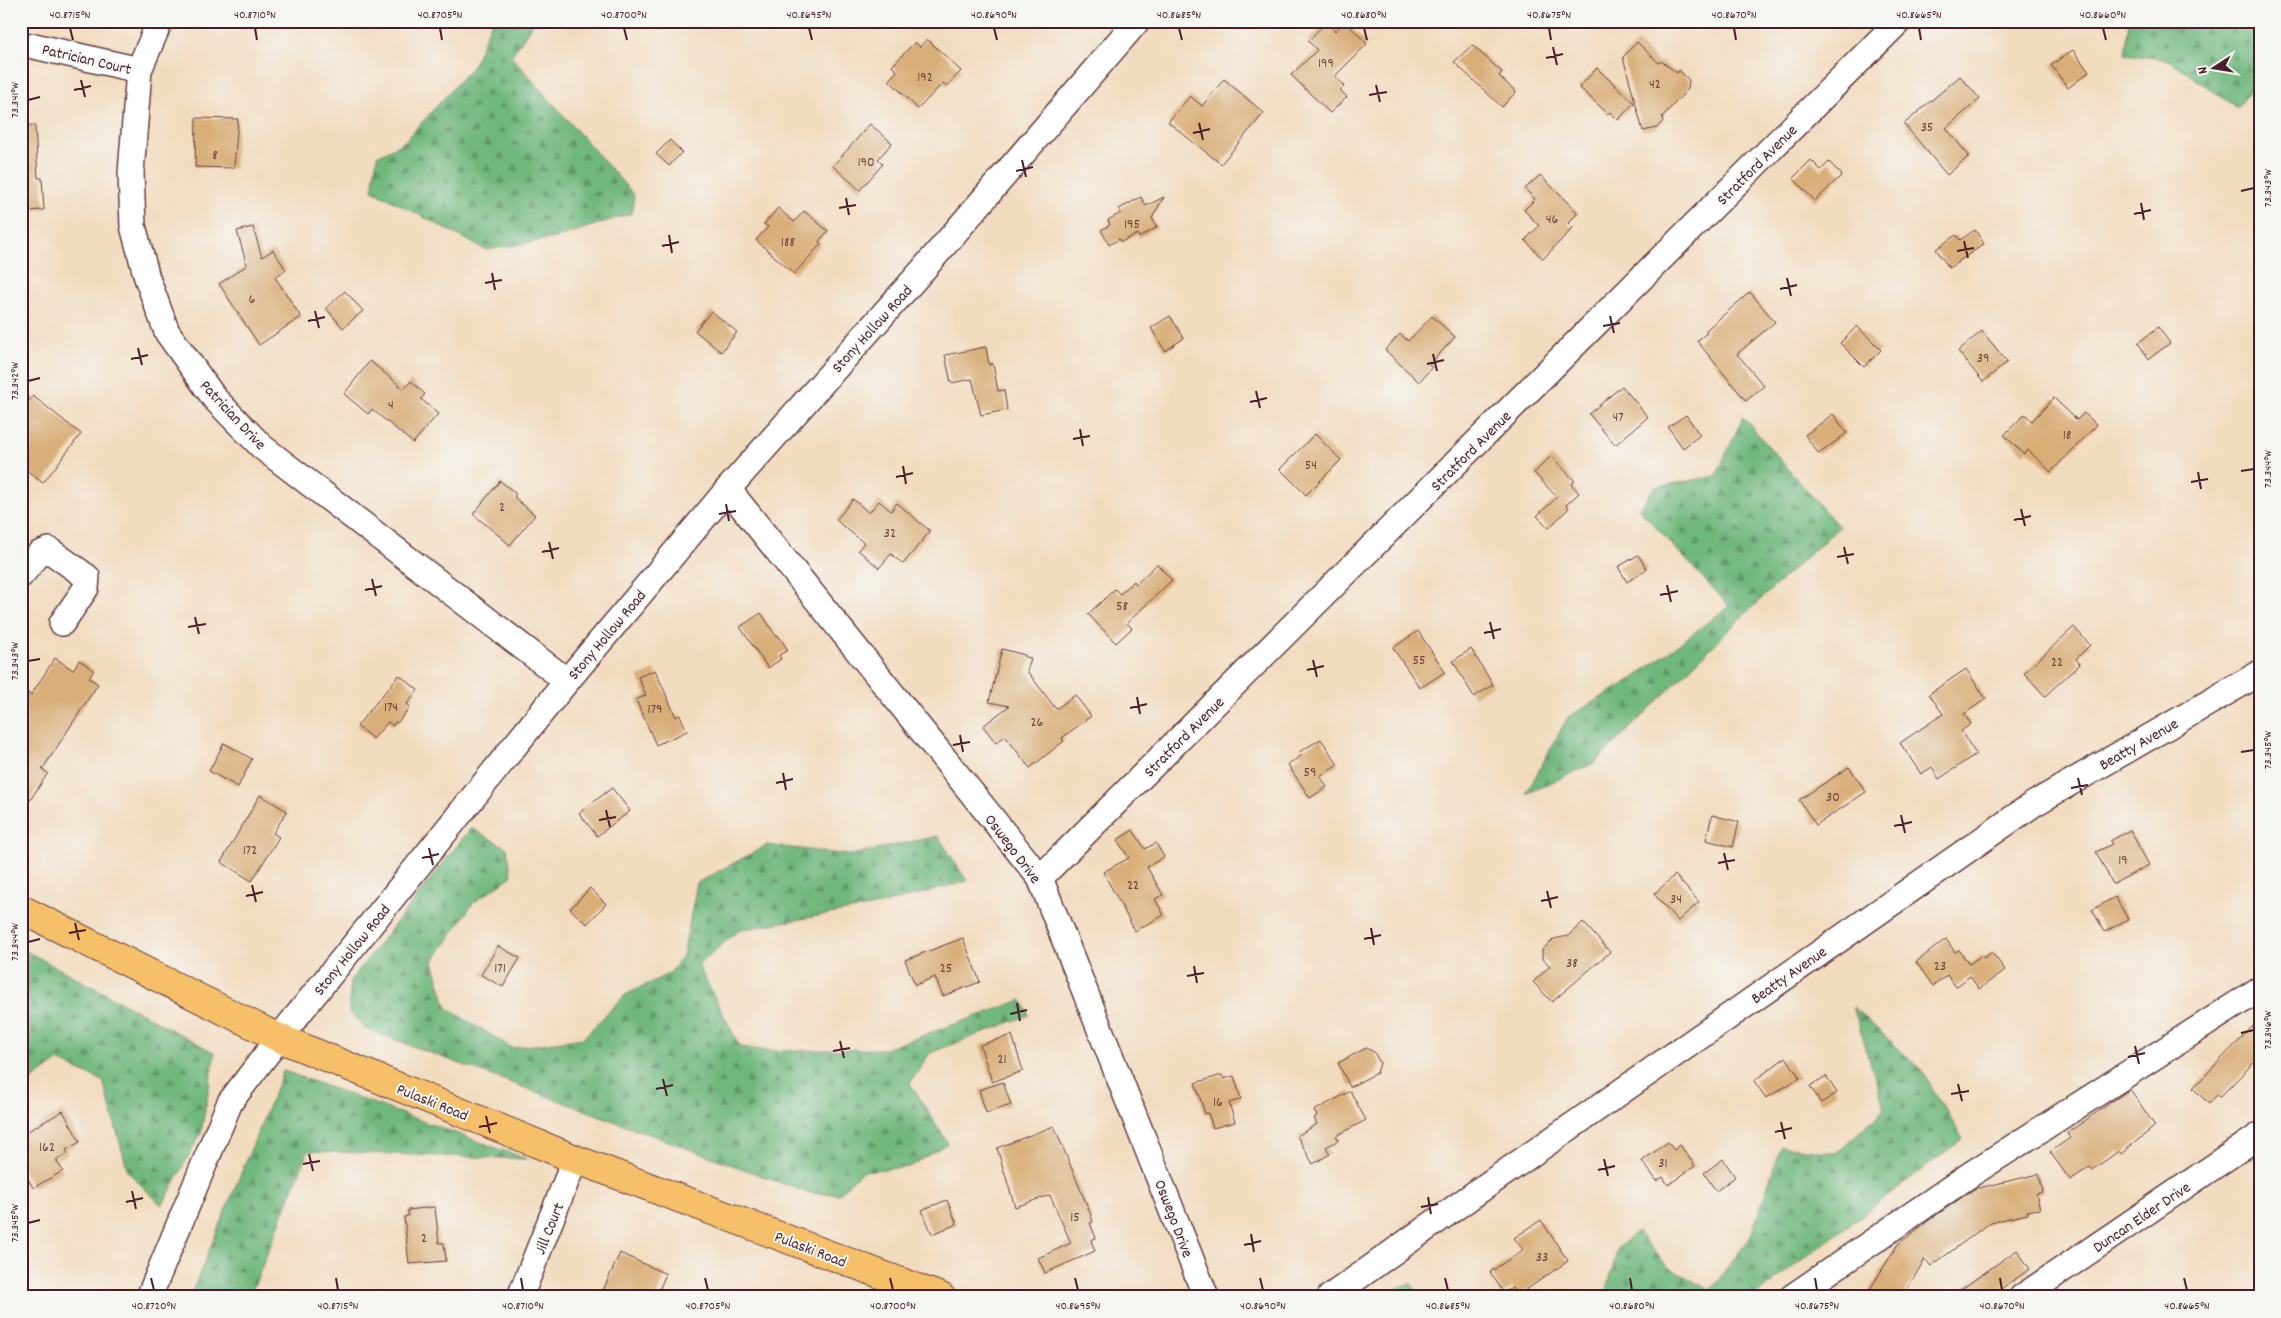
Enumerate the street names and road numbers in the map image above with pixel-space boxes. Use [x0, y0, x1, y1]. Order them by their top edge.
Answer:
street label: Patrician Court [39, 39, 134, 82]
street label: Stratford Avenue [1712, 120, 1803, 211]
street label: Stony Hollow Road [827, 281, 919, 379]
street label: Patrician Drive [194, 376, 271, 456]
street label: Stratford Avenue [1426, 406, 1517, 497]
street label: Stony Hollow Road [563, 585, 653, 686]
street label: Stratford Avenue [1139, 692, 1230, 783]
street label: Beatty Avenue [2095, 713, 2183, 777]
street label: Oswego Drive [978, 810, 1046, 889]
street label: Stony Hollow Road [309, 900, 397, 1001]
street label: Beatty Avenue [1747, 941, 1832, 1011]
street label: Pulaski Road [393, 1079, 471, 1128]
street label: Oswego Drive [1147, 1177, 1198, 1261]
street label: Duncan Elder Drive [2089, 1177, 2196, 1259]
street label: Jill Court [530, 1200, 571, 1258]
street label: Pulaski Road [771, 1226, 849, 1275]

